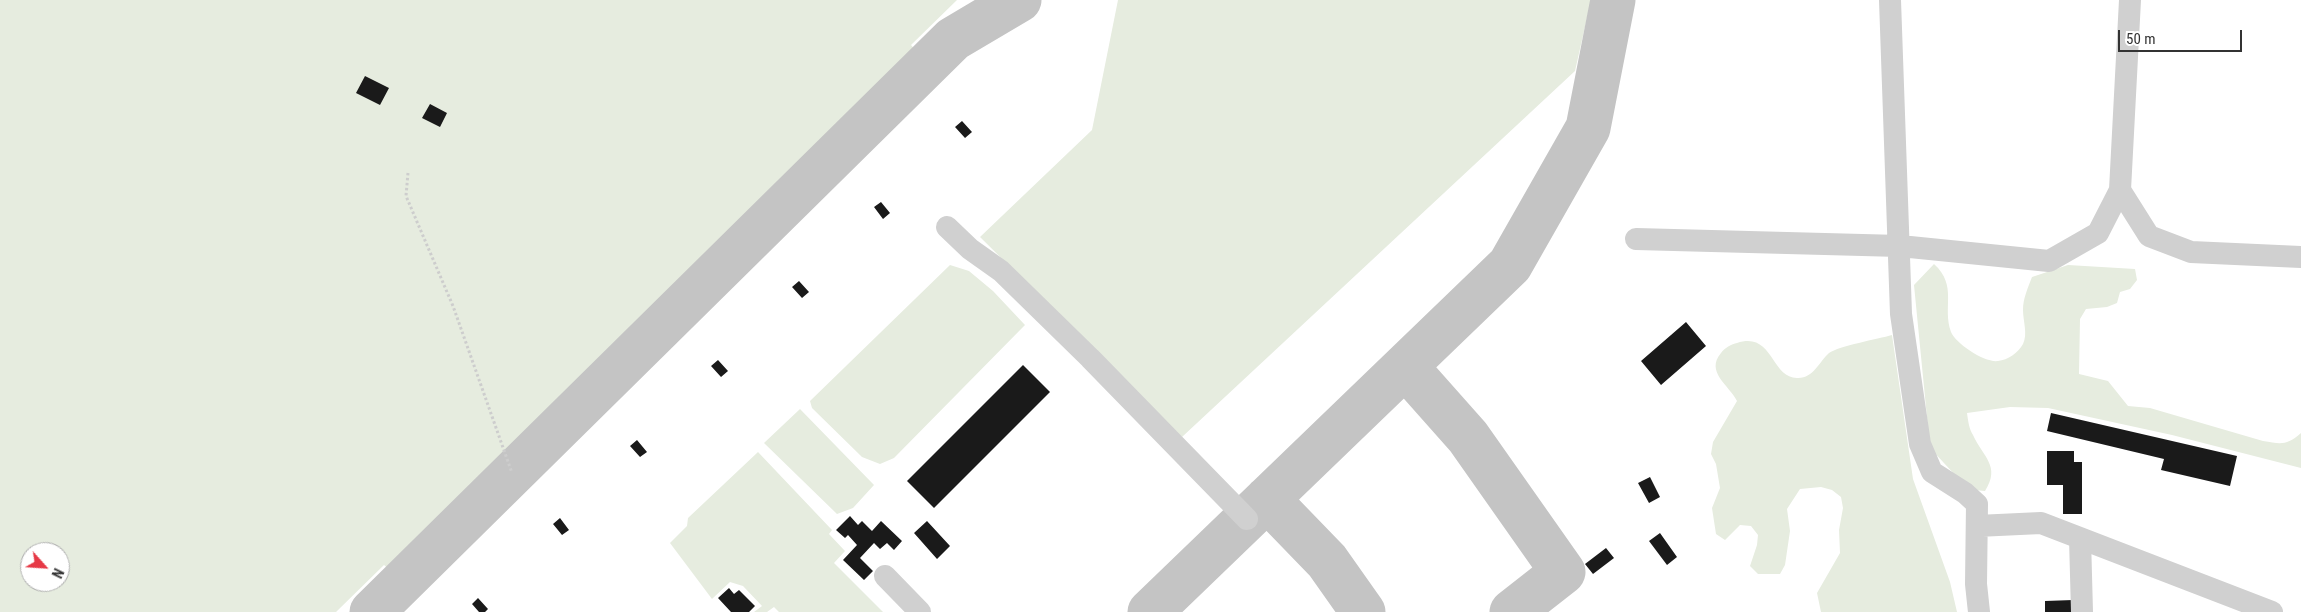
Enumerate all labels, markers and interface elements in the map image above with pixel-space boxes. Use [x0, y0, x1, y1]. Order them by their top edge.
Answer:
scale bar [2121, 20, 2245, 52]
text: 50 m [2126, 30, 2156, 48]
north arrow [20, 542, 70, 592]
text: N [49, 566, 67, 580]

